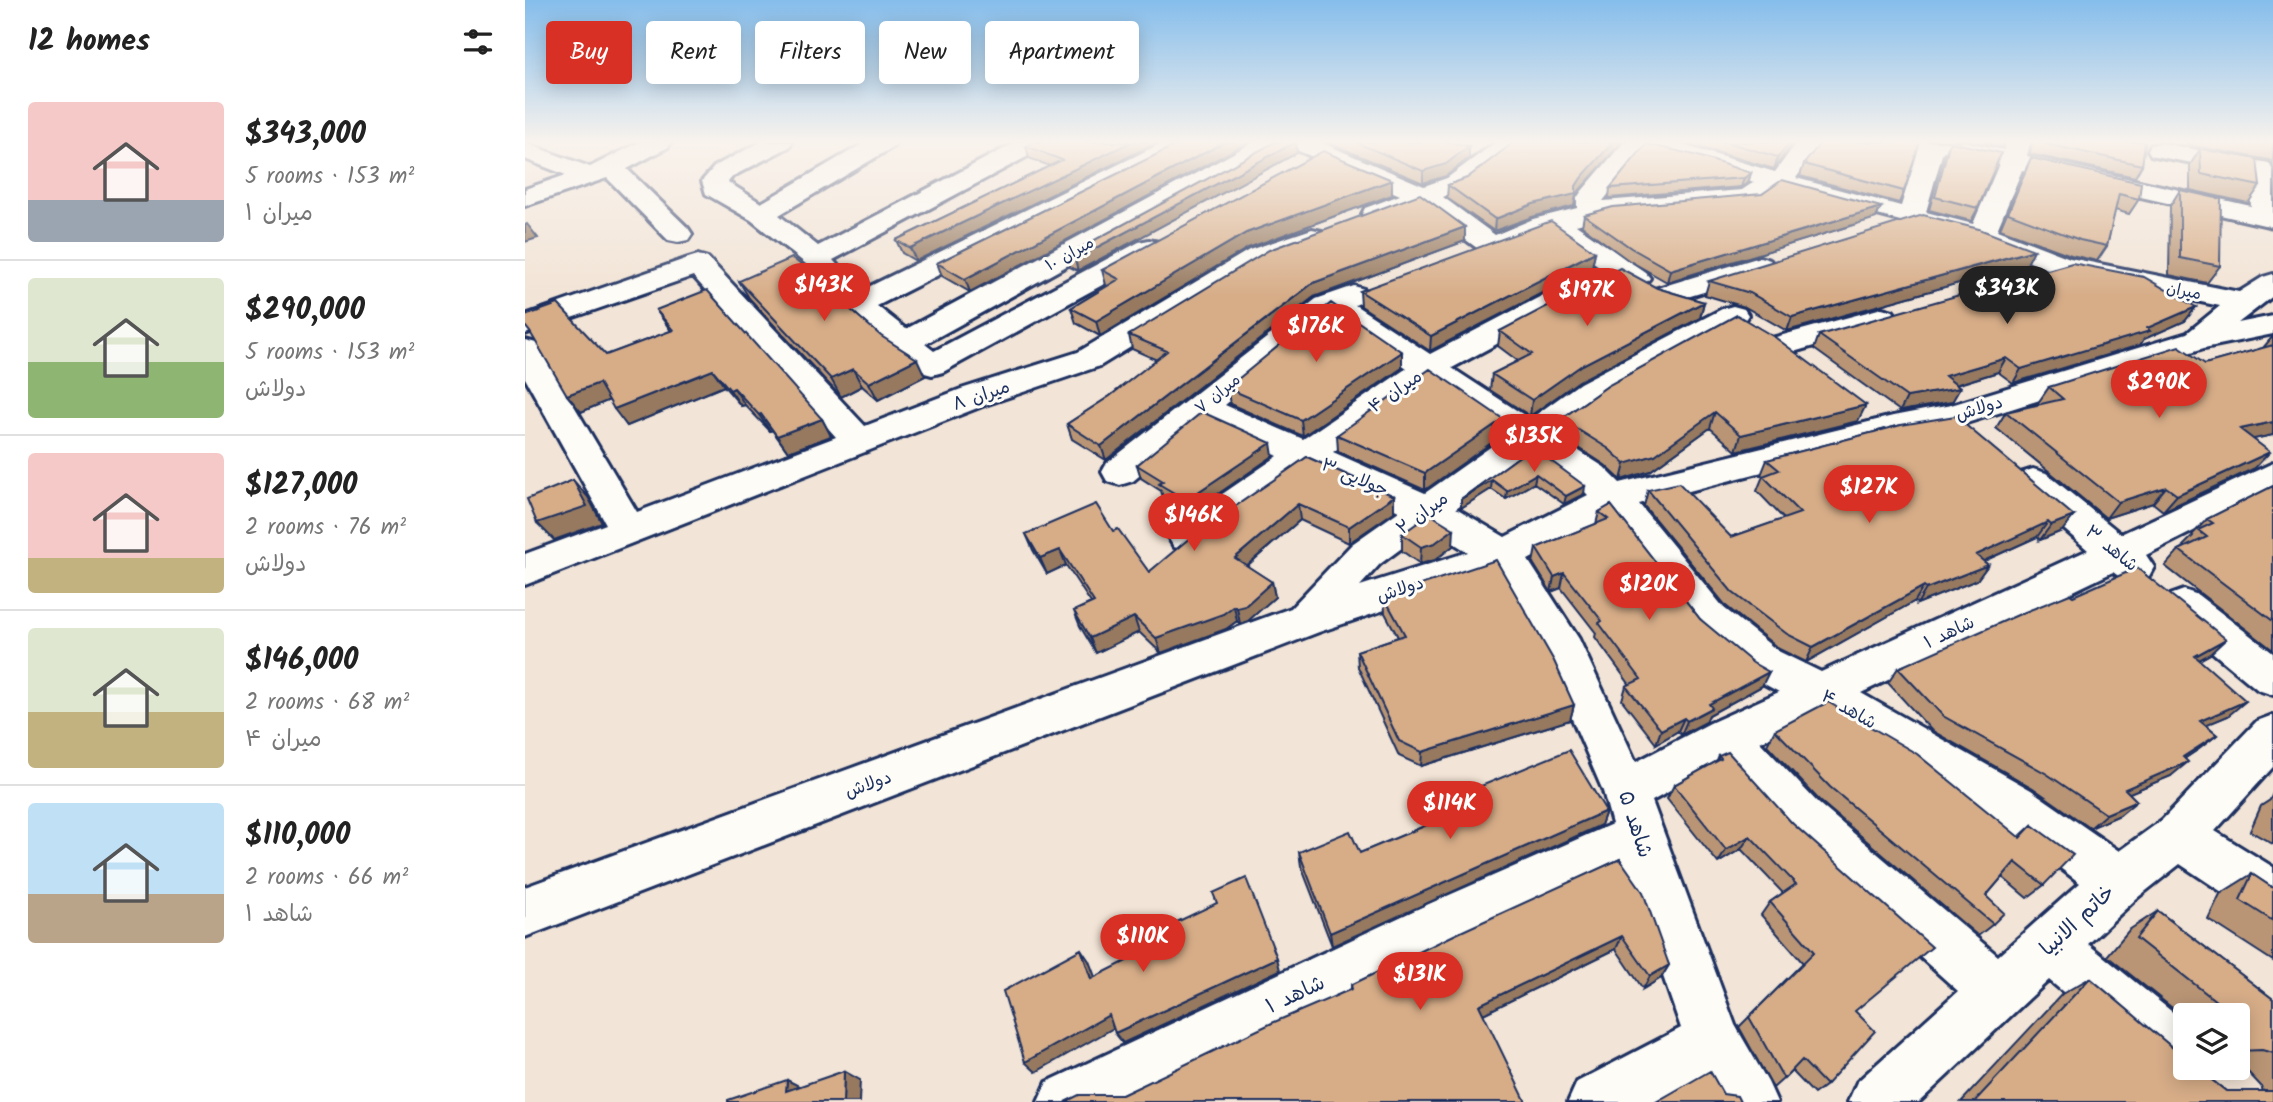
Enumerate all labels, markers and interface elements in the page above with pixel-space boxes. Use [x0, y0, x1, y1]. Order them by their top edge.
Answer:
text: 12 homes [28, 18, 150, 66]
chip: Buy [546, 21, 632, 84]
chip: Rent [646, 21, 741, 84]
chip: Filters [755, 21, 865, 84]
chip: New [879, 21, 971, 84]
chip: Apartment [985, 21, 1139, 84]
icon: filters [459, 23, 497, 61]
text: $343,000 [245, 111, 366, 159]
icon: home [84, 130, 168, 214]
text: 5 rooms · 153 m² [245, 159, 414, 195]
text: میران ۱ [245, 196, 313, 232]
street label: میران ۱۰ [1041, 231, 1099, 278]
pin: $143K [775, 264, 873, 323]
pin: $343K [1958, 266, 2056, 326]
text: $143K [794, 268, 854, 304]
pin: $197K [1538, 268, 1636, 328]
text: $343K [1974, 271, 2040, 307]
text: $197K [1559, 273, 1615, 309]
street label: میران [2164, 276, 2203, 307]
text: $290,000 [245, 287, 365, 335]
pin: $176K [1267, 304, 1365, 364]
icon: home [84, 306, 168, 390]
text: $176K [1287, 309, 1345, 345]
text: 5 rooms · 153 m² [245, 335, 414, 371]
pin: $290K [2110, 360, 2208, 420]
street label: میران ۴ [1363, 363, 1429, 421]
text: $290K [2127, 365, 2191, 401]
street label: میران ۷ [1190, 368, 1246, 420]
text: دولاش [245, 372, 306, 408]
street label: میران ۸ [949, 373, 1014, 420]
street label: دولاش [1952, 389, 2007, 430]
pin: $135K [1485, 414, 1583, 474]
text: $135K [1505, 419, 1563, 455]
street label: جولایی ۳ [1316, 451, 1393, 506]
text: $127,000 [245, 462, 358, 510]
pin: $127K [1820, 466, 1918, 525]
text: $127K [1840, 470, 1898, 506]
icon: home [84, 481, 168, 565]
street label: میران ۲ [1391, 485, 1455, 543]
pin: $146K [1145, 494, 1243, 553]
text: $146K [1164, 498, 1224, 534]
text: 2 rooms · 76 m² [245, 510, 406, 546]
street label: شاهد ۳ [2078, 519, 2144, 580]
text: دولاش [245, 547, 306, 583]
pin: $120K [1600, 562, 1698, 622]
text: $120K [1619, 567, 1679, 603]
street label: دولاش [1373, 569, 1428, 612]
street label: شاهد ۱ [1919, 609, 1980, 658]
text: $146,000 [245, 637, 358, 685]
icon: home [84, 656, 168, 740]
street label: شاهد ۴ [1815, 683, 1882, 738]
text: 2 rooms · 68 m² [245, 685, 409, 721]
text: میران ۴ [245, 722, 322, 758]
street label: دولاش [841, 764, 896, 807]
pin: $114K [1401, 782, 1499, 841]
text: $114K [1423, 786, 1477, 822]
street label: شاهد ۵ [1608, 787, 1661, 862]
text: $110,000 [245, 812, 350, 860]
icon: home [84, 831, 168, 915]
text: 2 rooms · 66 m² [245, 860, 408, 896]
street label: خاتم الانبیا [2033, 877, 2123, 965]
text: شاهد ۱ [245, 897, 313, 933]
pin: $110K [1094, 914, 1192, 974]
text: $110K [1116, 919, 1170, 955]
pin: $131K [1371, 953, 1469, 1012]
text: $131K [1393, 957, 1447, 993]
street label: شاهد ۱ [1260, 967, 1331, 1023]
map controls [2173, 1003, 2250, 1080]
button: layers [2173, 1003, 2250, 1080]

